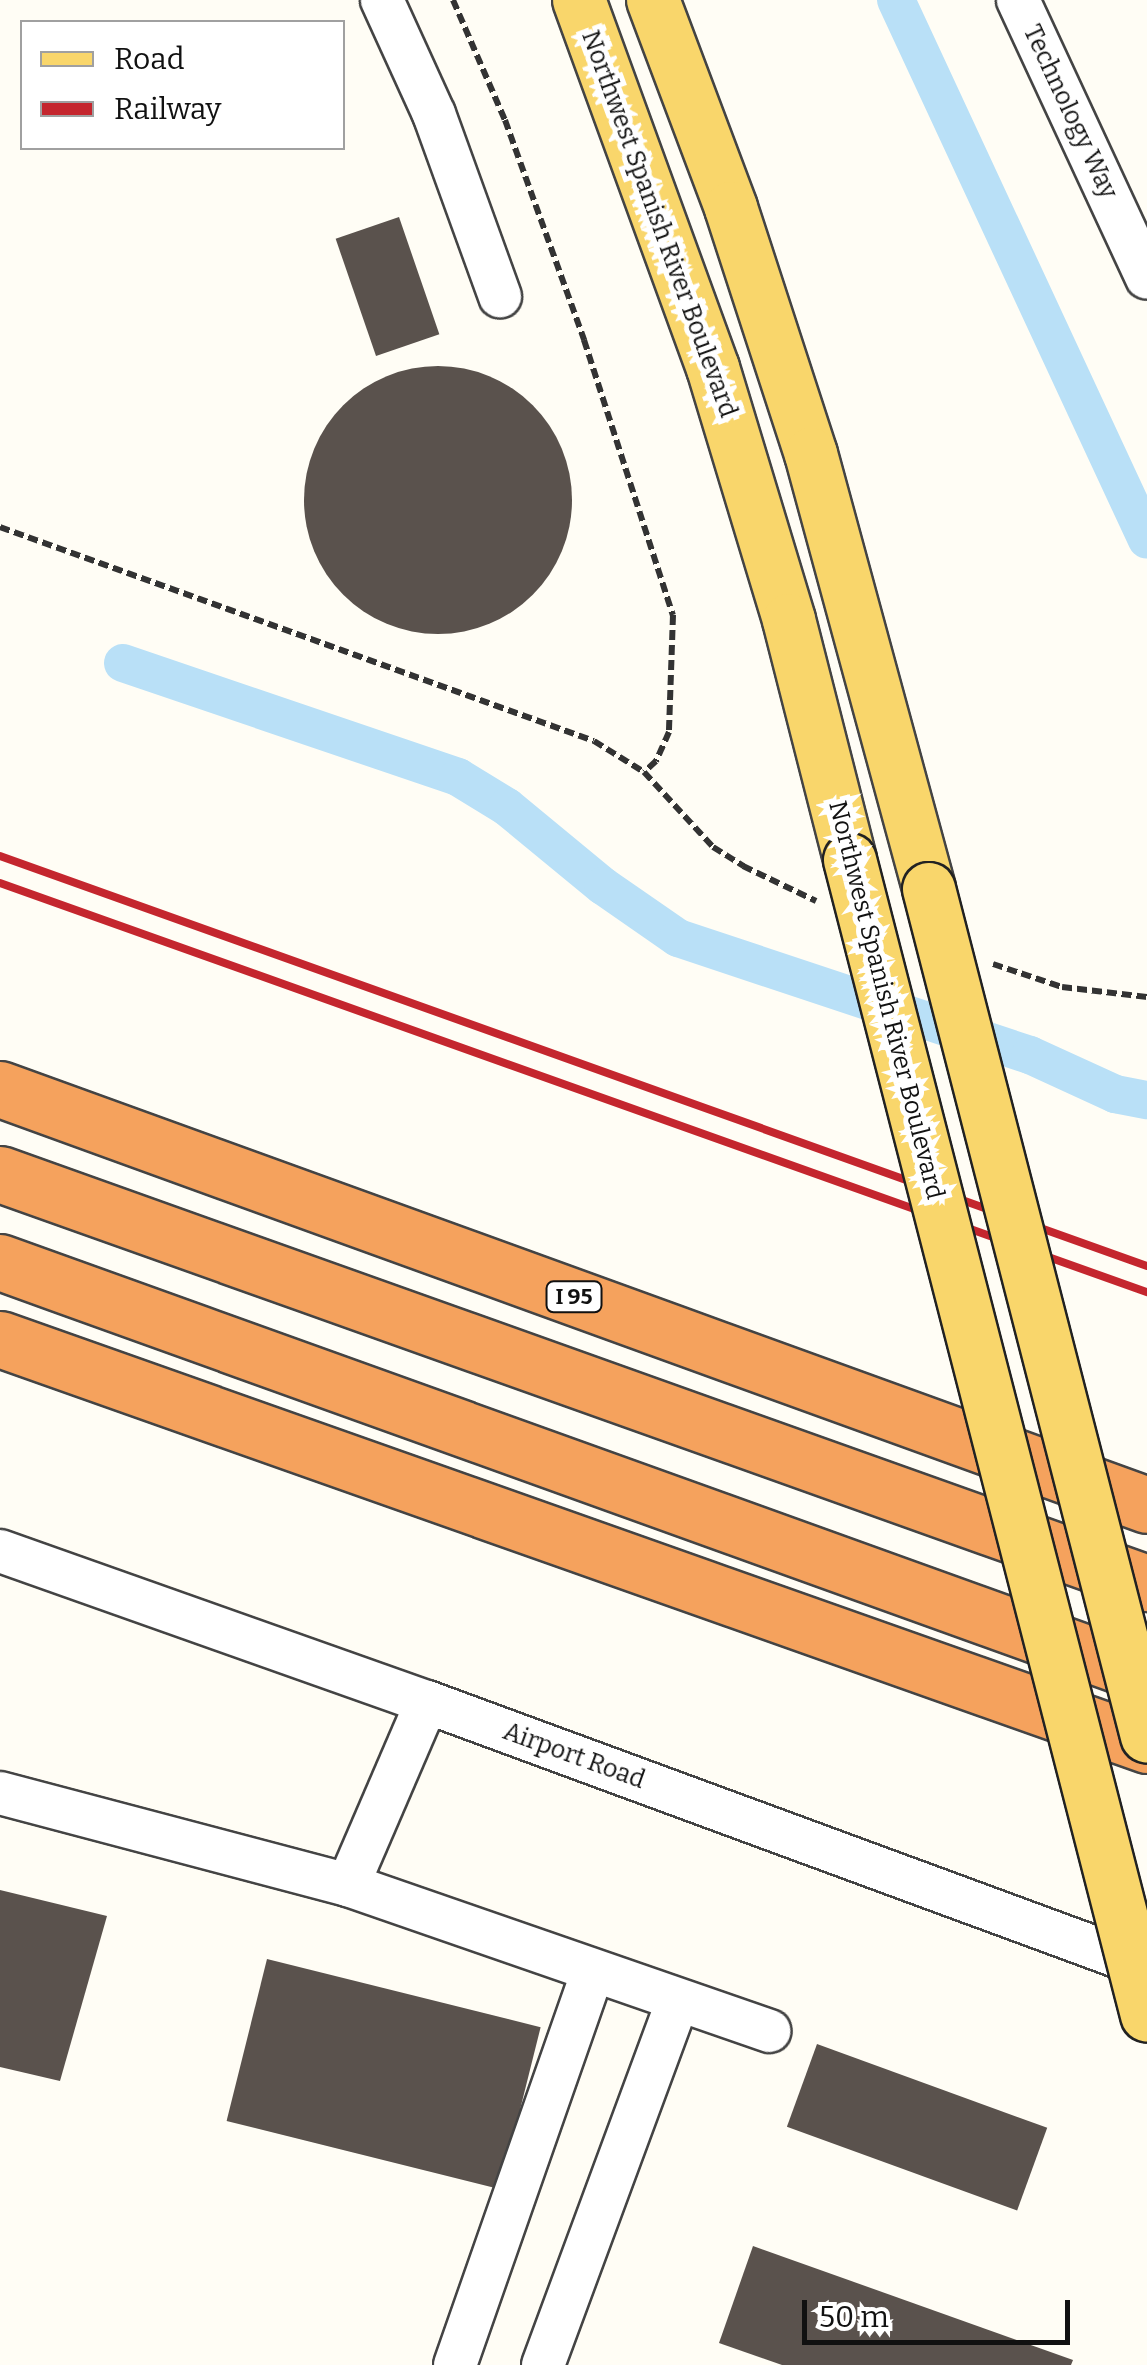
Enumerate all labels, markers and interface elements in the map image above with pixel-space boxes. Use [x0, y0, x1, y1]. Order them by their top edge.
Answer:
legend [20, 20, 345, 150]
street label: Technology Way [1017, 20, 1123, 204]
street label: Northwest Spanish River Boulevard [575, 26, 743, 422]
text: Road [114, 41, 185, 77]
text: Railway [114, 91, 221, 127]
street label: Northwest Spanish River Boulevard [822, 798, 950, 1202]
road number: I 95 [544, 1280, 604, 1314]
street label: Airport Road [499, 1717, 649, 1795]
scale bar [807, 2280, 1074, 2342]
text: 50 m [819, 2299, 889, 2335]

